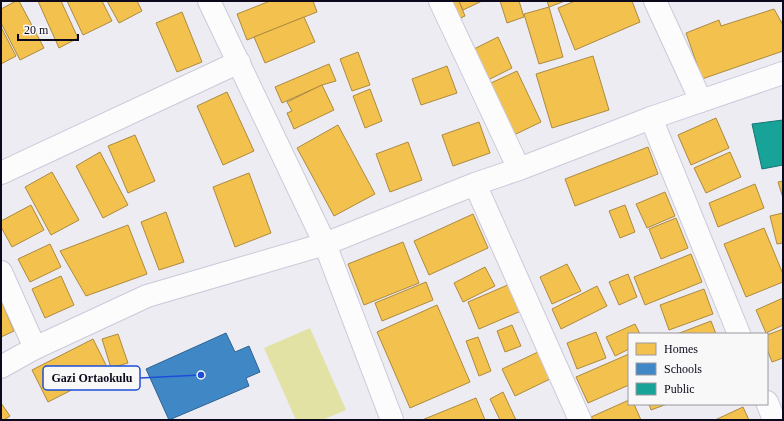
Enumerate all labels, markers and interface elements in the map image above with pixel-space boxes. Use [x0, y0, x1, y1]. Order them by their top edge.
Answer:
scale bar [18, 16, 78, 42]
text: 20 m [24, 23, 49, 37]
legend [628, 333, 768, 405]
text: Homes [664, 342, 698, 356]
text: Schools [664, 362, 702, 376]
callout: Gazi Ortaokulu [43, 366, 140, 390]
text: Gazi Ortaokulu [51, 371, 133, 385]
text: Public [664, 382, 695, 396]

